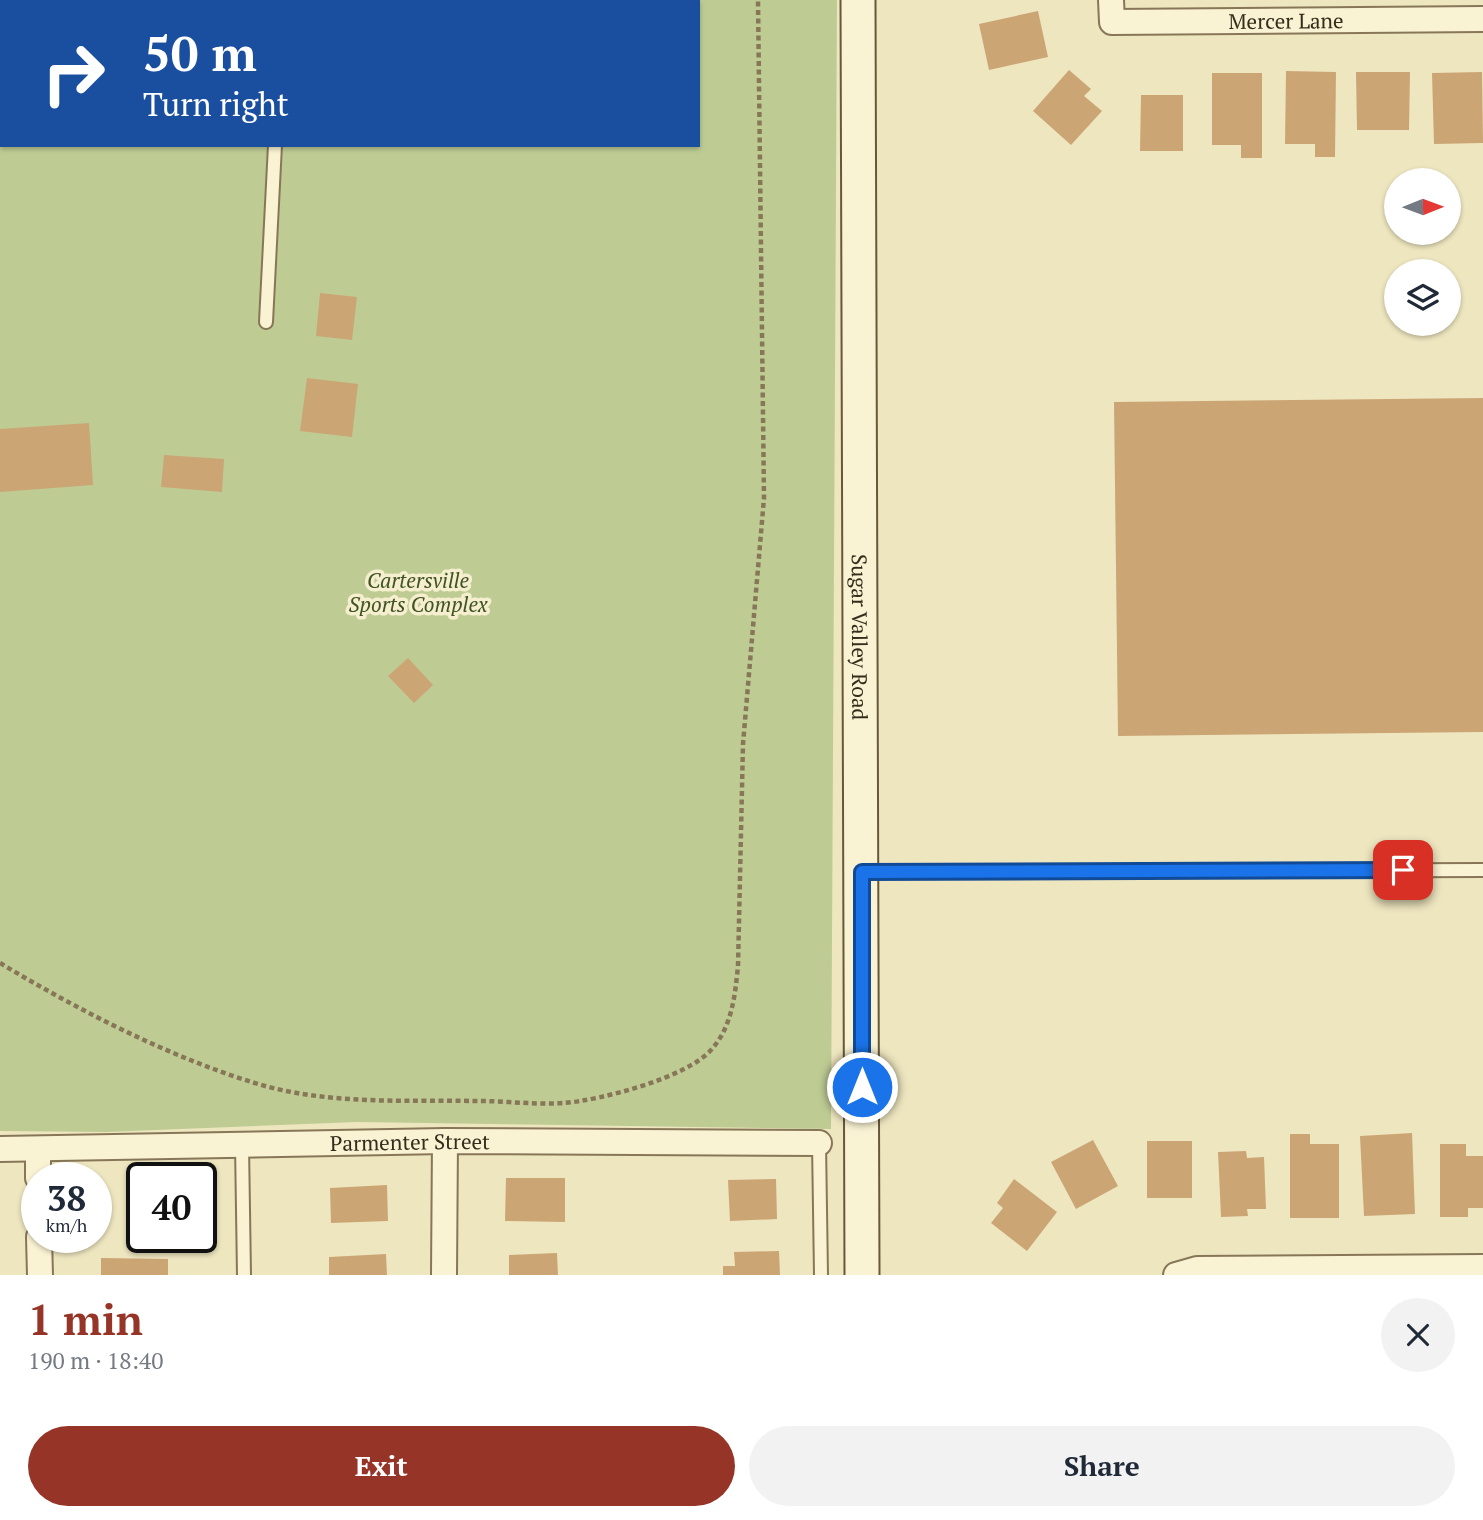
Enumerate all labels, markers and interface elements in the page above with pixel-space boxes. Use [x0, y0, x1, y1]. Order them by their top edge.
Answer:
street label: Mercer Lane [1228, 6, 1344, 35]
text: 50 m [143, 20, 257, 85]
icon: right [28, 28, 119, 119]
text: Turn right [143, 83, 289, 125]
north arrow [1384, 168, 1461, 245]
map controls [1384, 168, 1461, 336]
button: layers [1384, 259, 1461, 336]
street label: Sugar Valley Road [846, 554, 874, 721]
park label: Cartersville Sports Complex [349, 566, 488, 618]
pin [1373, 840, 1433, 900]
icon: arrive [1384, 851, 1422, 889]
position arrow [825, 1050, 899, 1124]
street label: Parmenter Street [330, 1127, 490, 1157]
speed limit sign: 40 [126, 1162, 217, 1253]
text: 38 [47, 1175, 86, 1221]
text: km/h [46, 1213, 87, 1237]
text: 1 min [28, 1291, 143, 1347]
button: close [1381, 1298, 1455, 1372]
text: 190 m · 18:40 [28, 1345, 163, 1376]
button: Exit [28, 1426, 735, 1506]
button: Share [749, 1426, 1455, 1506]

